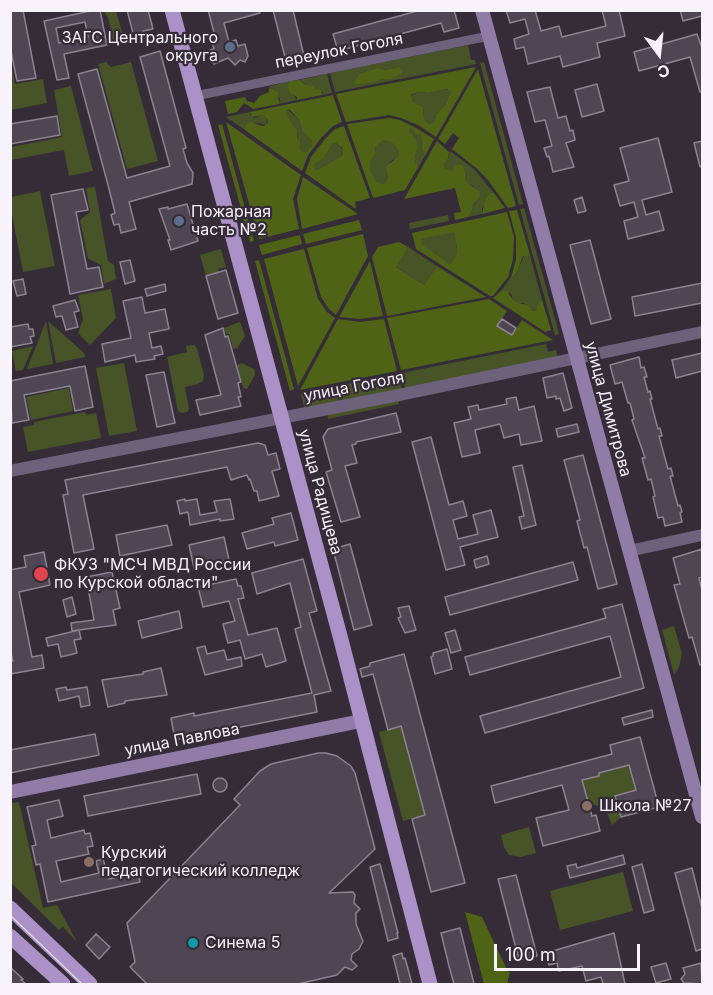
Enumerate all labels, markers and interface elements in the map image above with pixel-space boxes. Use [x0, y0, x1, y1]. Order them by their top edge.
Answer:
north arrow [629, 24, 689, 84]
place label: ЗАГС Центрального округа [62, 28, 218, 66]
street label: переулок Гоголя [273, 29, 405, 73]
marker: ЗАГС Центрального округа [223, 40, 237, 54]
text: С [655, 60, 672, 83]
place label: Пожарная часть №2 [191, 202, 271, 240]
marker: Пожарная часть №2 [172, 214, 186, 228]
street label: улица Димитрова [581, 339, 635, 479]
street label: улица Гоголя [302, 368, 406, 406]
street label: улица Радищева [294, 427, 346, 557]
place label: ФКУЗ "МСЧ МВД России по Курской области" [54, 555, 251, 593]
marker: ФКУЗ "МСЧ МВД России по Курской области" [32, 565, 50, 583]
street label: улица Павлова [123, 719, 241, 761]
place label: Школа №27 [599, 796, 691, 816]
marker: Школа №27 [580, 799, 594, 813]
place label: Курский педагогический колледж [101, 843, 300, 881]
marker: Курский педагогический колледж [82, 855, 96, 869]
scale bar [497, 932, 642, 970]
place label: Синема 5 [205, 933, 280, 953]
marker: Синема 5 [186, 936, 200, 950]
text: 100 m [505, 944, 556, 965]

